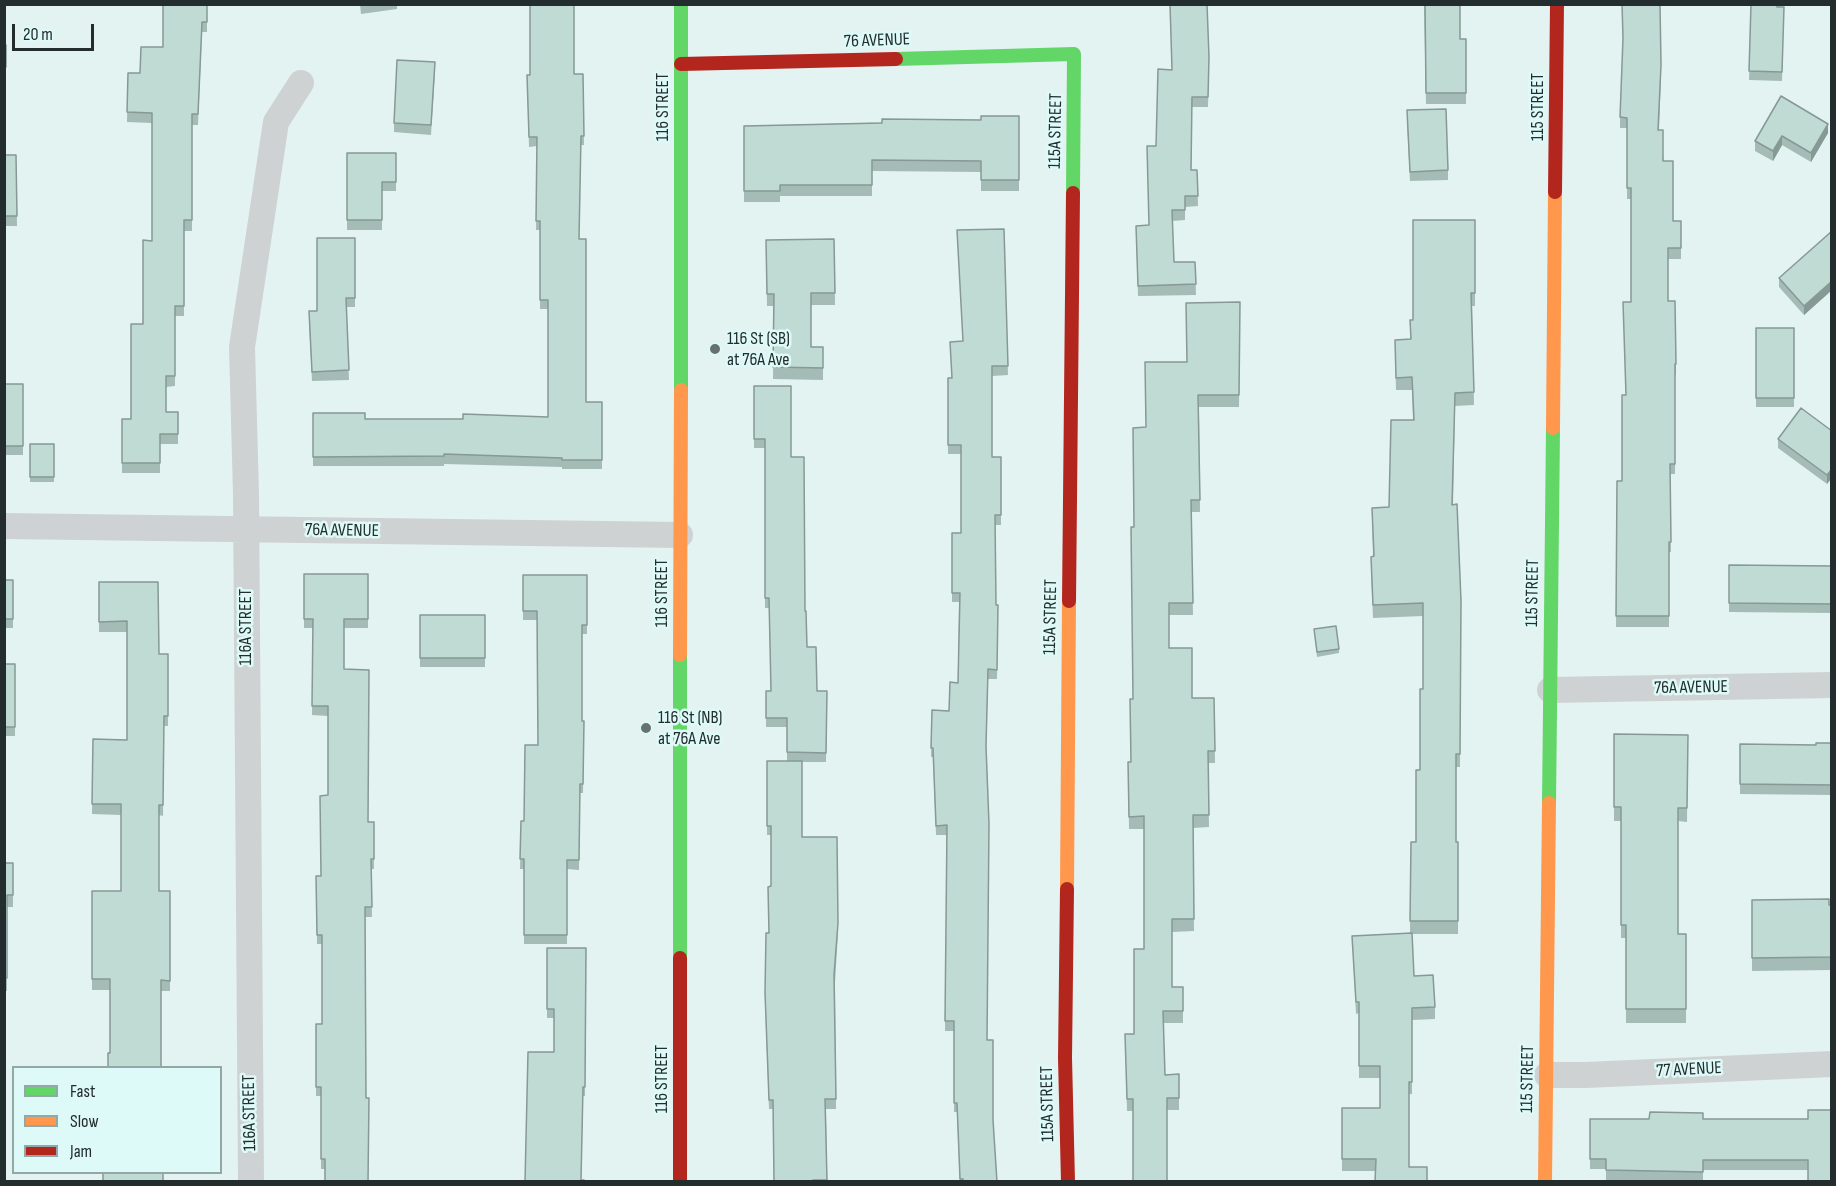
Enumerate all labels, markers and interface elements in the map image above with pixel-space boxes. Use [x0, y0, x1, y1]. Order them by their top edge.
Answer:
scale bar [15, 12, 98, 50]
text: 20 m [23, 24, 53, 45]
street label: 76 AVENUE [844, 29, 910, 53]
street label: 116 STREET [652, 73, 674, 141]
street label: 115 STREET [1527, 73, 1549, 141]
street label: 115A STREET [1045, 93, 1067, 169]
place label: 116 St (SB) at 76A Ave [727, 328, 790, 370]
marker: 116 St (SB) at 76A Ave [708, 342, 722, 356]
street label: 76A AVENUE [305, 520, 379, 542]
street label: 116 STREET [651, 559, 673, 627]
street label: 115 STREET [1522, 559, 1544, 627]
street label: 115A STREET [1040, 579, 1062, 655]
street label: 116A STREET [235, 589, 257, 665]
street label: 76A AVENUE [1654, 677, 1728, 699]
place label: 116 St (NB) at 76A Ave [658, 707, 722, 750]
marker: 116 St (NB) at 76A Ave [639, 721, 653, 735]
street label: 116 STREET [651, 1045, 673, 1113]
street label: 115 STREET [1517, 1045, 1539, 1113]
street label: 77 AVENUE [1656, 1058, 1722, 1082]
legend [12, 1066, 222, 1174]
street label: 115A STREET [1037, 1066, 1059, 1142]
street label: 116A STREET [239, 1075, 261, 1151]
text: Fast [70, 1081, 95, 1102]
text: Slow [70, 1111, 99, 1132]
text: Jam [70, 1141, 92, 1162]

